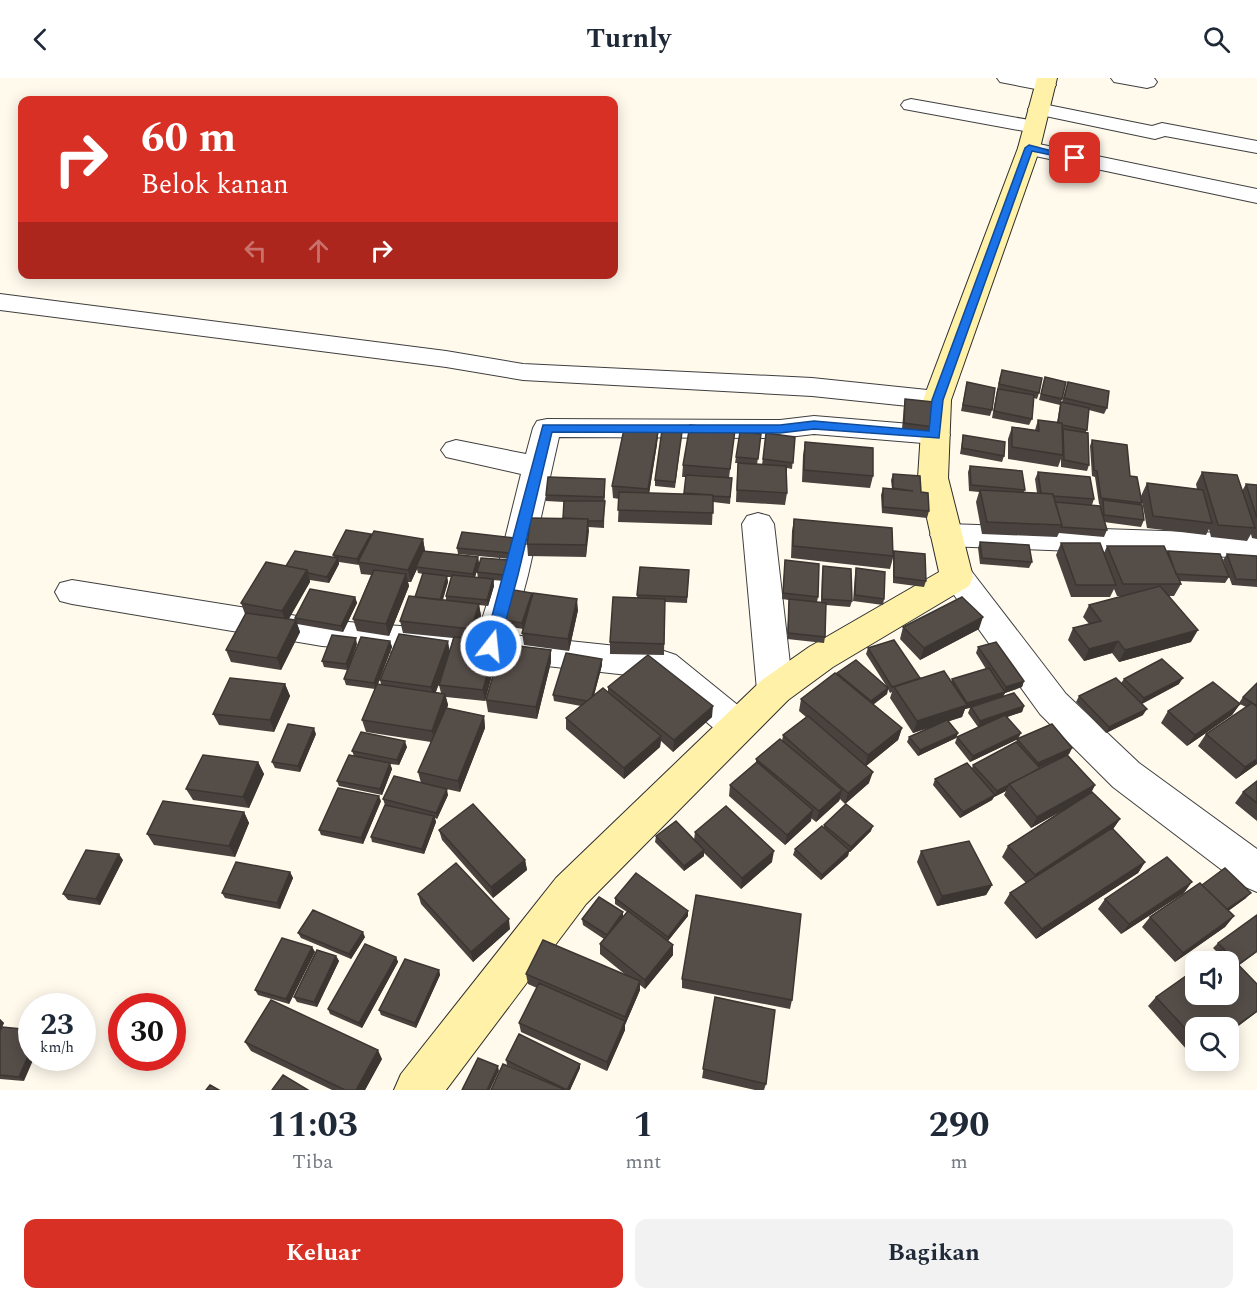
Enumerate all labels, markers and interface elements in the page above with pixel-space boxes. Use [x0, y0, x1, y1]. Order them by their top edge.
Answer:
text: Turnly [586, 18, 671, 60]
icon: back [24, 23, 57, 56]
icon: search [1200, 23, 1233, 56]
text: 60 m [141, 107, 236, 170]
icon: right [42, 120, 120, 198]
pin [1049, 132, 1100, 183]
icon: arrive [1058, 141, 1091, 174]
text: Belok kanan [141, 164, 289, 206]
icon: left [239, 234, 272, 267]
icon: ahead [302, 234, 335, 267]
icon: right [365, 234, 398, 267]
position arrow [459, 614, 523, 678]
map controls [1185, 951, 1239, 1071]
button: sound [1185, 951, 1239, 1005]
speed limit sign: 30 [108, 993, 186, 1071]
text: 23 [40, 1002, 74, 1048]
button: search [1185, 1017, 1239, 1071]
text: km/h [40, 1036, 74, 1059]
text: 11:03 [268, 1098, 358, 1153]
text: 1 [633, 1098, 654, 1153]
text: 290 [929, 1098, 989, 1153]
text: Tiba [292, 1147, 333, 1177]
text: mnt [625, 1147, 661, 1177]
text: m [951, 1147, 968, 1177]
button: Keluar [24, 1219, 623, 1288]
button: Bagikan [635, 1219, 1233, 1288]

